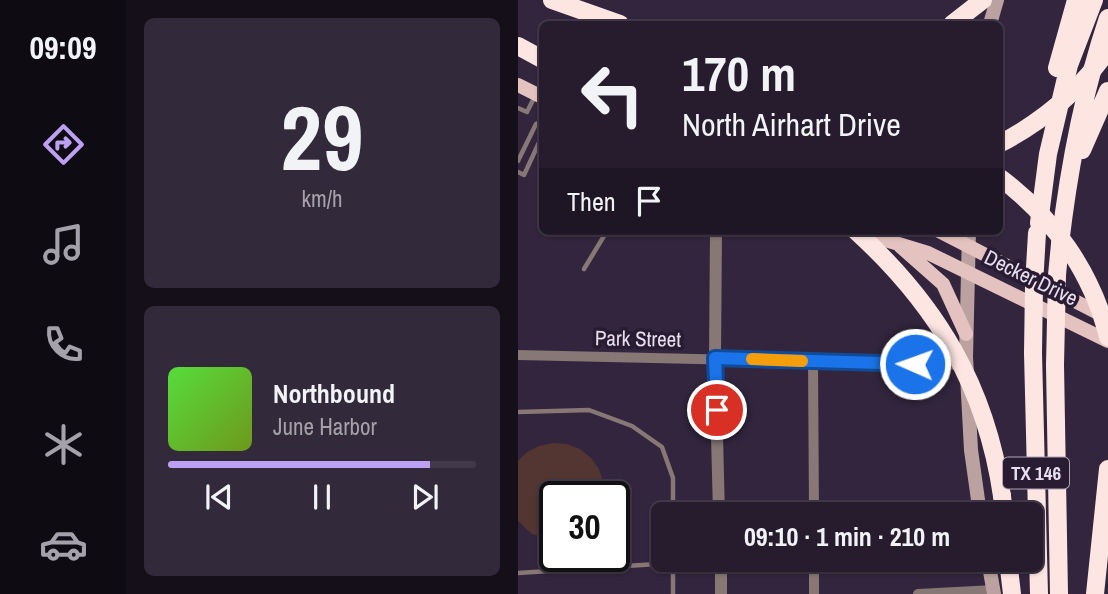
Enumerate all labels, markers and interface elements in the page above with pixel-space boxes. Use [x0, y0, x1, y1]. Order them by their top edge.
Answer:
text: 09:09 [29, 26, 97, 69]
text: 170 m [682, 40, 796, 106]
icon: left [567, 49, 658, 140]
text: 29 [281, 76, 364, 198]
text: North Airhart Drive [682, 103, 901, 146]
icon: directions [39, 120, 88, 169]
icon: arrive [630, 182, 668, 220]
text: km/h [302, 183, 342, 214]
text: Then [567, 184, 616, 219]
icon: music [39, 220, 88, 269]
street label: Decker Drive [980, 242, 1083, 313]
icon: phone [39, 320, 88, 369]
street label: Park Street [595, 323, 682, 354]
position arrow [878, 327, 952, 401]
text: Northbound [273, 376, 395, 411]
pin [687, 380, 747, 440]
icon: arrive [698, 391, 736, 429]
text: June Harbor [273, 411, 377, 442]
icon: climate [39, 420, 88, 469]
road number: TX 146 [1003, 458, 1069, 488]
icon: previous [200, 478, 238, 516]
icon: pause [303, 478, 341, 516]
icon: next [406, 478, 444, 516]
speed limit sign: 30 [539, 481, 630, 572]
text: 09:10 · 1 min · 210 m [744, 519, 950, 554]
icon: car [39, 520, 88, 569]

